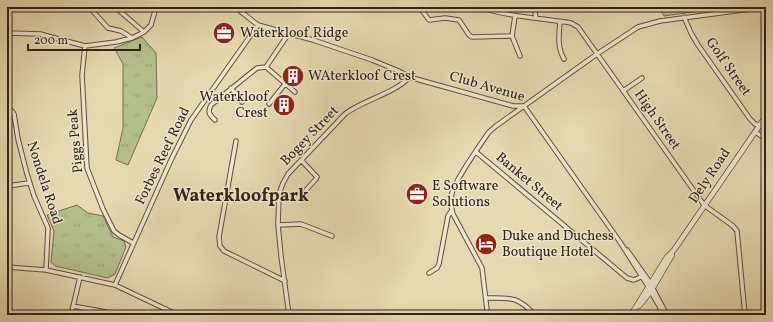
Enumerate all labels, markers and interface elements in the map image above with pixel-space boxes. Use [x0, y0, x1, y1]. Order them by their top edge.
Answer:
office icon: Waterkloof Ridge [211, 20, 237, 46]
place label: Waterkloof Ridge [240, 24, 349, 43]
scale bar [28, 26, 140, 52]
text: 200 m [34, 33, 68, 49]
street label: Golf Street [701, 34, 755, 100]
building icon: WAterkloof Crest [280, 63, 306, 89]
place label: WAterkloof Crest [308, 67, 416, 86]
street label: Club Avenue [447, 67, 527, 107]
street label: High Street [629, 86, 685, 154]
place label: Waterkloof Crest [199, 88, 269, 123]
building icon: Waterkloof Crest [271, 92, 297, 118]
street label: Bogey Street [277, 102, 343, 170]
street label: Forbes Reef Road [131, 104, 195, 208]
street label: Piggs Peak [64, 108, 88, 174]
street label: Nondela Road [22, 139, 66, 227]
street label: Dely Road [685, 145, 735, 207]
street label: Banket Street [491, 148, 567, 216]
place label: E Software Solutions [432, 177, 499, 212]
office icon: E Software Solutions [404, 181, 430, 207]
district label: Waterkloofpark [173, 184, 309, 209]
place label: Duke and Duchess Boutique Hotel [502, 227, 614, 262]
hotel icon: Duke and Duchess Boutique Hotel [473, 231, 499, 257]

